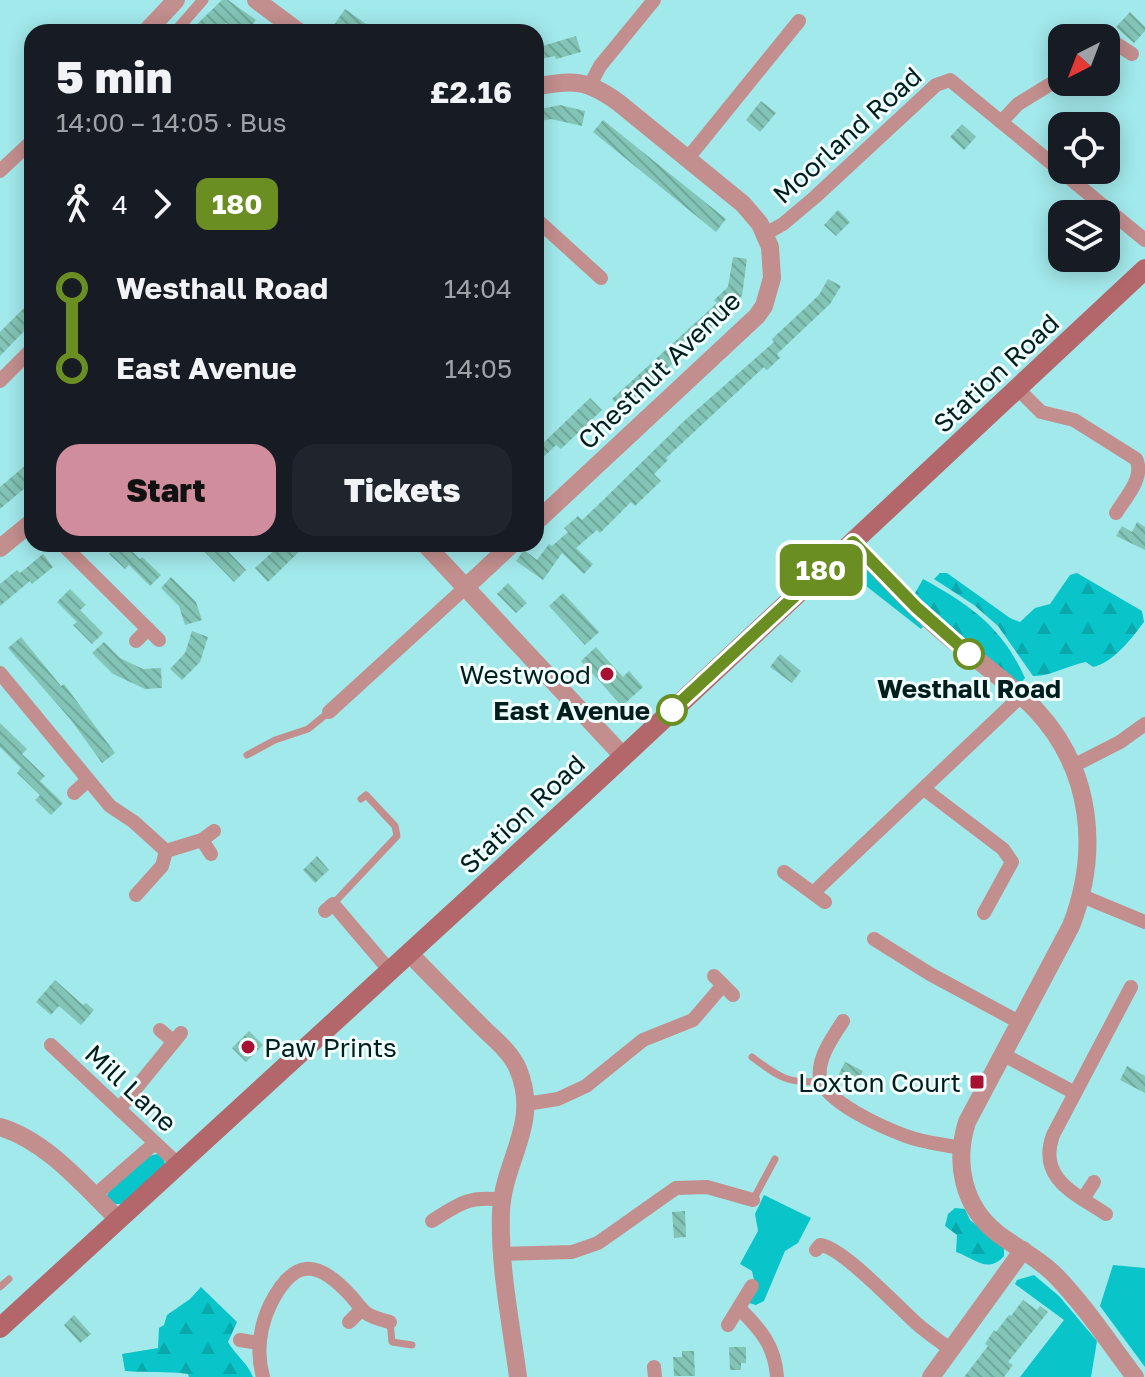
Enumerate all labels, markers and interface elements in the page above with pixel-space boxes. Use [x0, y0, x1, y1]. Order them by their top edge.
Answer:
north arrow [1048, 24, 1120, 96]
map controls [1048, 24, 1120, 272]
text: 5 min [56, 50, 172, 103]
street label: Moorland Road [766, 60, 928, 210]
text: £2.16 [430, 74, 512, 110]
text: 14:00 – 14:05 · Bus [56, 107, 287, 138]
button: locate [1048, 112, 1120, 184]
icon: walk [56, 182, 100, 226]
icon: forward [140, 182, 184, 226]
text: 180 [212, 187, 262, 220]
text: 4 [112, 189, 128, 220]
button: layers [1048, 200, 1120, 272]
text: Westhall Road [116, 270, 328, 306]
text: 14:04 [444, 273, 512, 304]
street label: Chestnut Avenue [571, 285, 747, 455]
street label: Station Road [927, 307, 1065, 439]
text: East Avenue [116, 350, 297, 386]
text: 14:05 [445, 353, 512, 384]
button: Start [56, 444, 276, 536]
button: Tickets [292, 444, 512, 536]
line badge: 180 [775, 544, 867, 596]
text: 180 [796, 553, 846, 586]
marker: Westhall Road [954, 639, 984, 669]
place label: Westwood [460, 659, 591, 690]
marker: Westwood [598, 665, 616, 683]
place label: Westhall Road [877, 673, 1061, 704]
place label: East Avenue [493, 695, 650, 726]
marker: East Avenue [657, 695, 687, 725]
street label: Station Road [453, 748, 591, 880]
place label: Paw Prints [264, 1032, 397, 1063]
street label: Mill Lane [79, 1038, 183, 1138]
marker: Paw Prints [239, 1038, 257, 1056]
place label: Loxton Court [798, 1067, 961, 1098]
marker: Loxton Court [968, 1073, 986, 1091]

